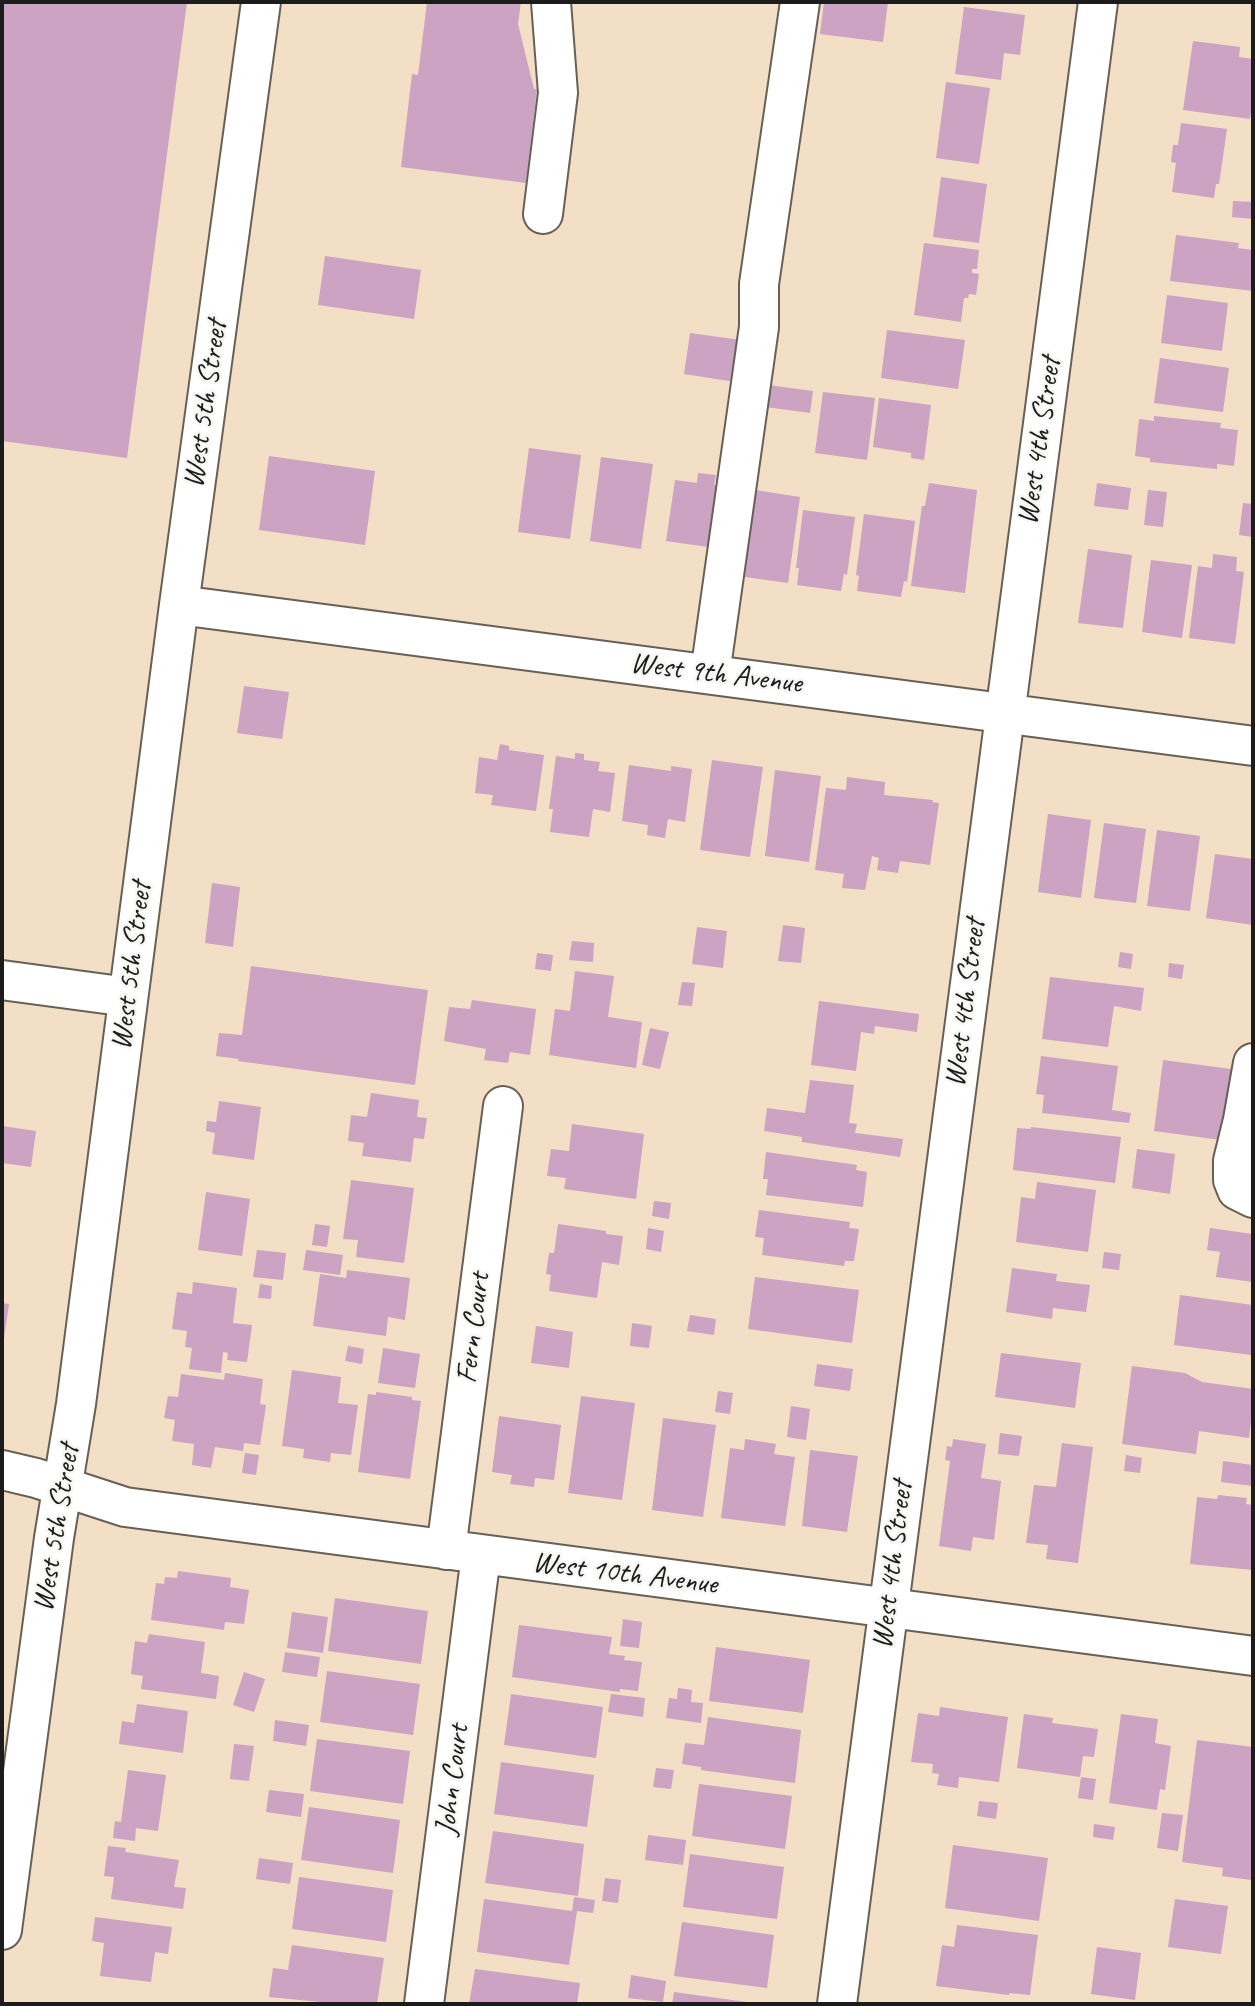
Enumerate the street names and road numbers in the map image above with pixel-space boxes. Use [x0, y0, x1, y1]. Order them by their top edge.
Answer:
street label: West 5th Street [176, 318, 236, 490]
street label: West 4th Street [1010, 355, 1070, 527]
street label: West 9th Avenue [628, 646, 804, 702]
street label: West 5th Street [104, 880, 160, 1052]
street label: West 4th Street [938, 917, 994, 1089]
street label: Fern Court [449, 1271, 499, 1385]
street label: West 5th Street [26, 1442, 88, 1614]
street label: West 4th Street [865, 1479, 921, 1651]
street label: West 10th Avenue [531, 1545, 719, 1603]
street label: John Court [428, 1723, 478, 1837]

